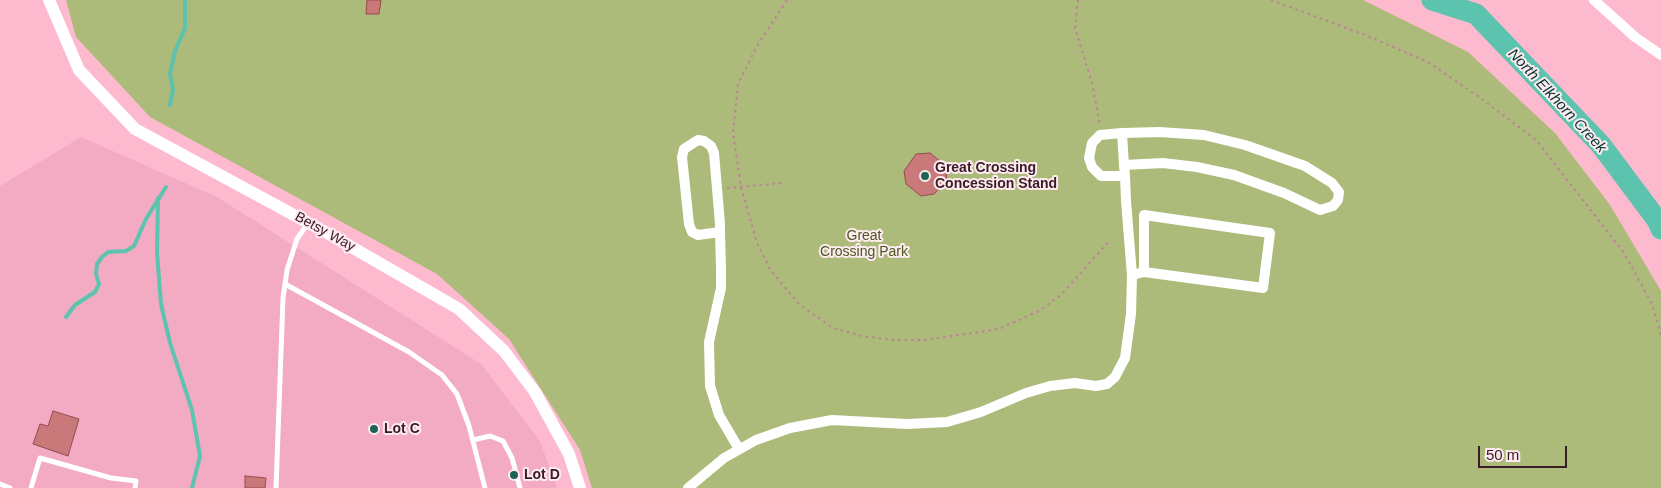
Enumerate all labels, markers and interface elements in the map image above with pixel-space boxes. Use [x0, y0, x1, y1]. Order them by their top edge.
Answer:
water label: North Elkhorn Creek [1504, 45, 1610, 157]
place label: Great Crossing Concession Stand [935, 160, 1057, 192]
marker: Great Crossing Concession Stand [919, 170, 931, 182]
street label: Betsy Way [292, 209, 358, 255]
park label: Great Crossing Park [820, 228, 908, 260]
place label: Lot C [384, 421, 420, 437]
marker: Lot C [368, 423, 380, 435]
scale bar [1481, 436, 1570, 468]
text: 50 m [1486, 446, 1519, 463]
place label: Lot D [524, 467, 560, 483]
marker: Lot D [508, 469, 520, 481]

